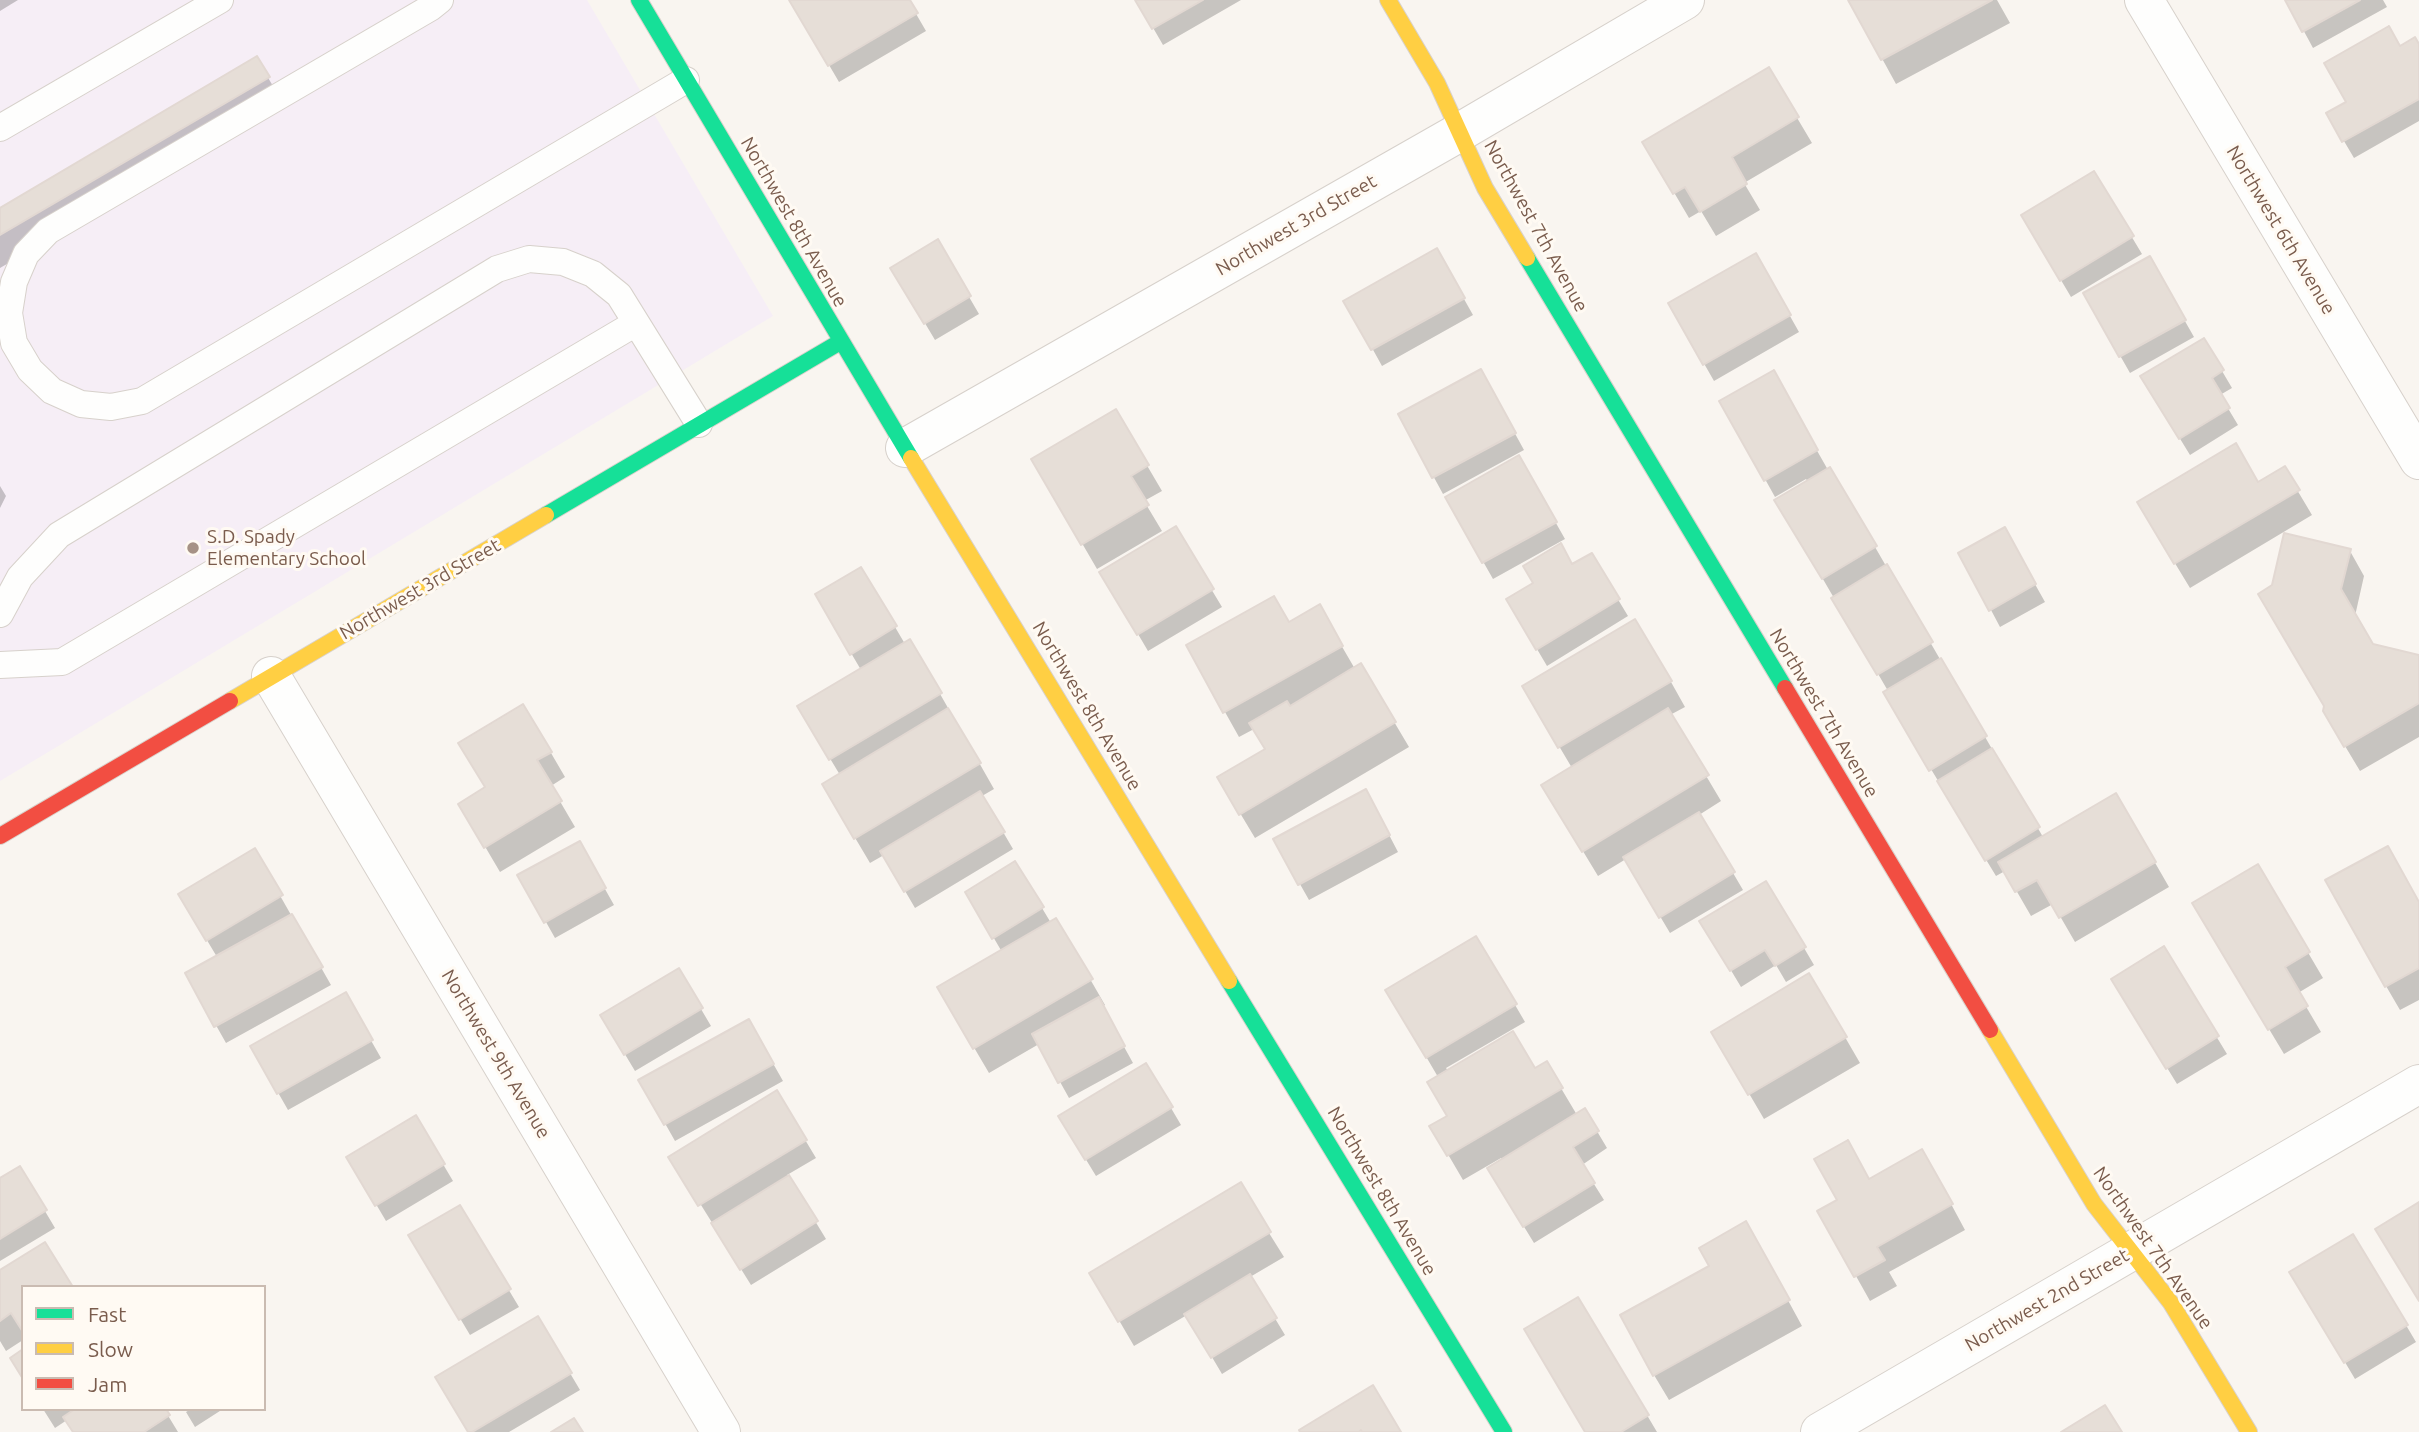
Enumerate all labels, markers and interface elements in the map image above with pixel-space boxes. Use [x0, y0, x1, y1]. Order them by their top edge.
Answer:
street label: Northwest 8th Avenue [736, 133, 852, 311]
street label: Northwest 7th Avenue [1479, 136, 1593, 316]
street label: Northwest 6th Avenue [2222, 141, 2340, 319]
street label: Northwest 3rd Street [1212, 170, 1380, 280]
place label: S.D. Spady Elementary School [207, 526, 366, 570]
street label: Northwest 3rd Street [336, 534, 504, 644]
marker: S.D. Spady Elementary School [185, 540, 201, 556]
street label: Northwest 8th Avenue [1028, 617, 1146, 795]
street label: Northwest 7th Avenue [1765, 624, 1883, 802]
street label: Northwest 9th Avenue [437, 965, 555, 1143]
street label: Northwest 8th Avenue [1323, 1102, 1441, 1280]
street label: Northwest 7th Avenue [2088, 1162, 2218, 1334]
street label: Northwest 2nd Street [1961, 1244, 2133, 1356]
legend [21, 1285, 266, 1411]
text: Fast [88, 1302, 126, 1326]
text: Slow [88, 1337, 133, 1361]
text: Jam [88, 1372, 127, 1396]

